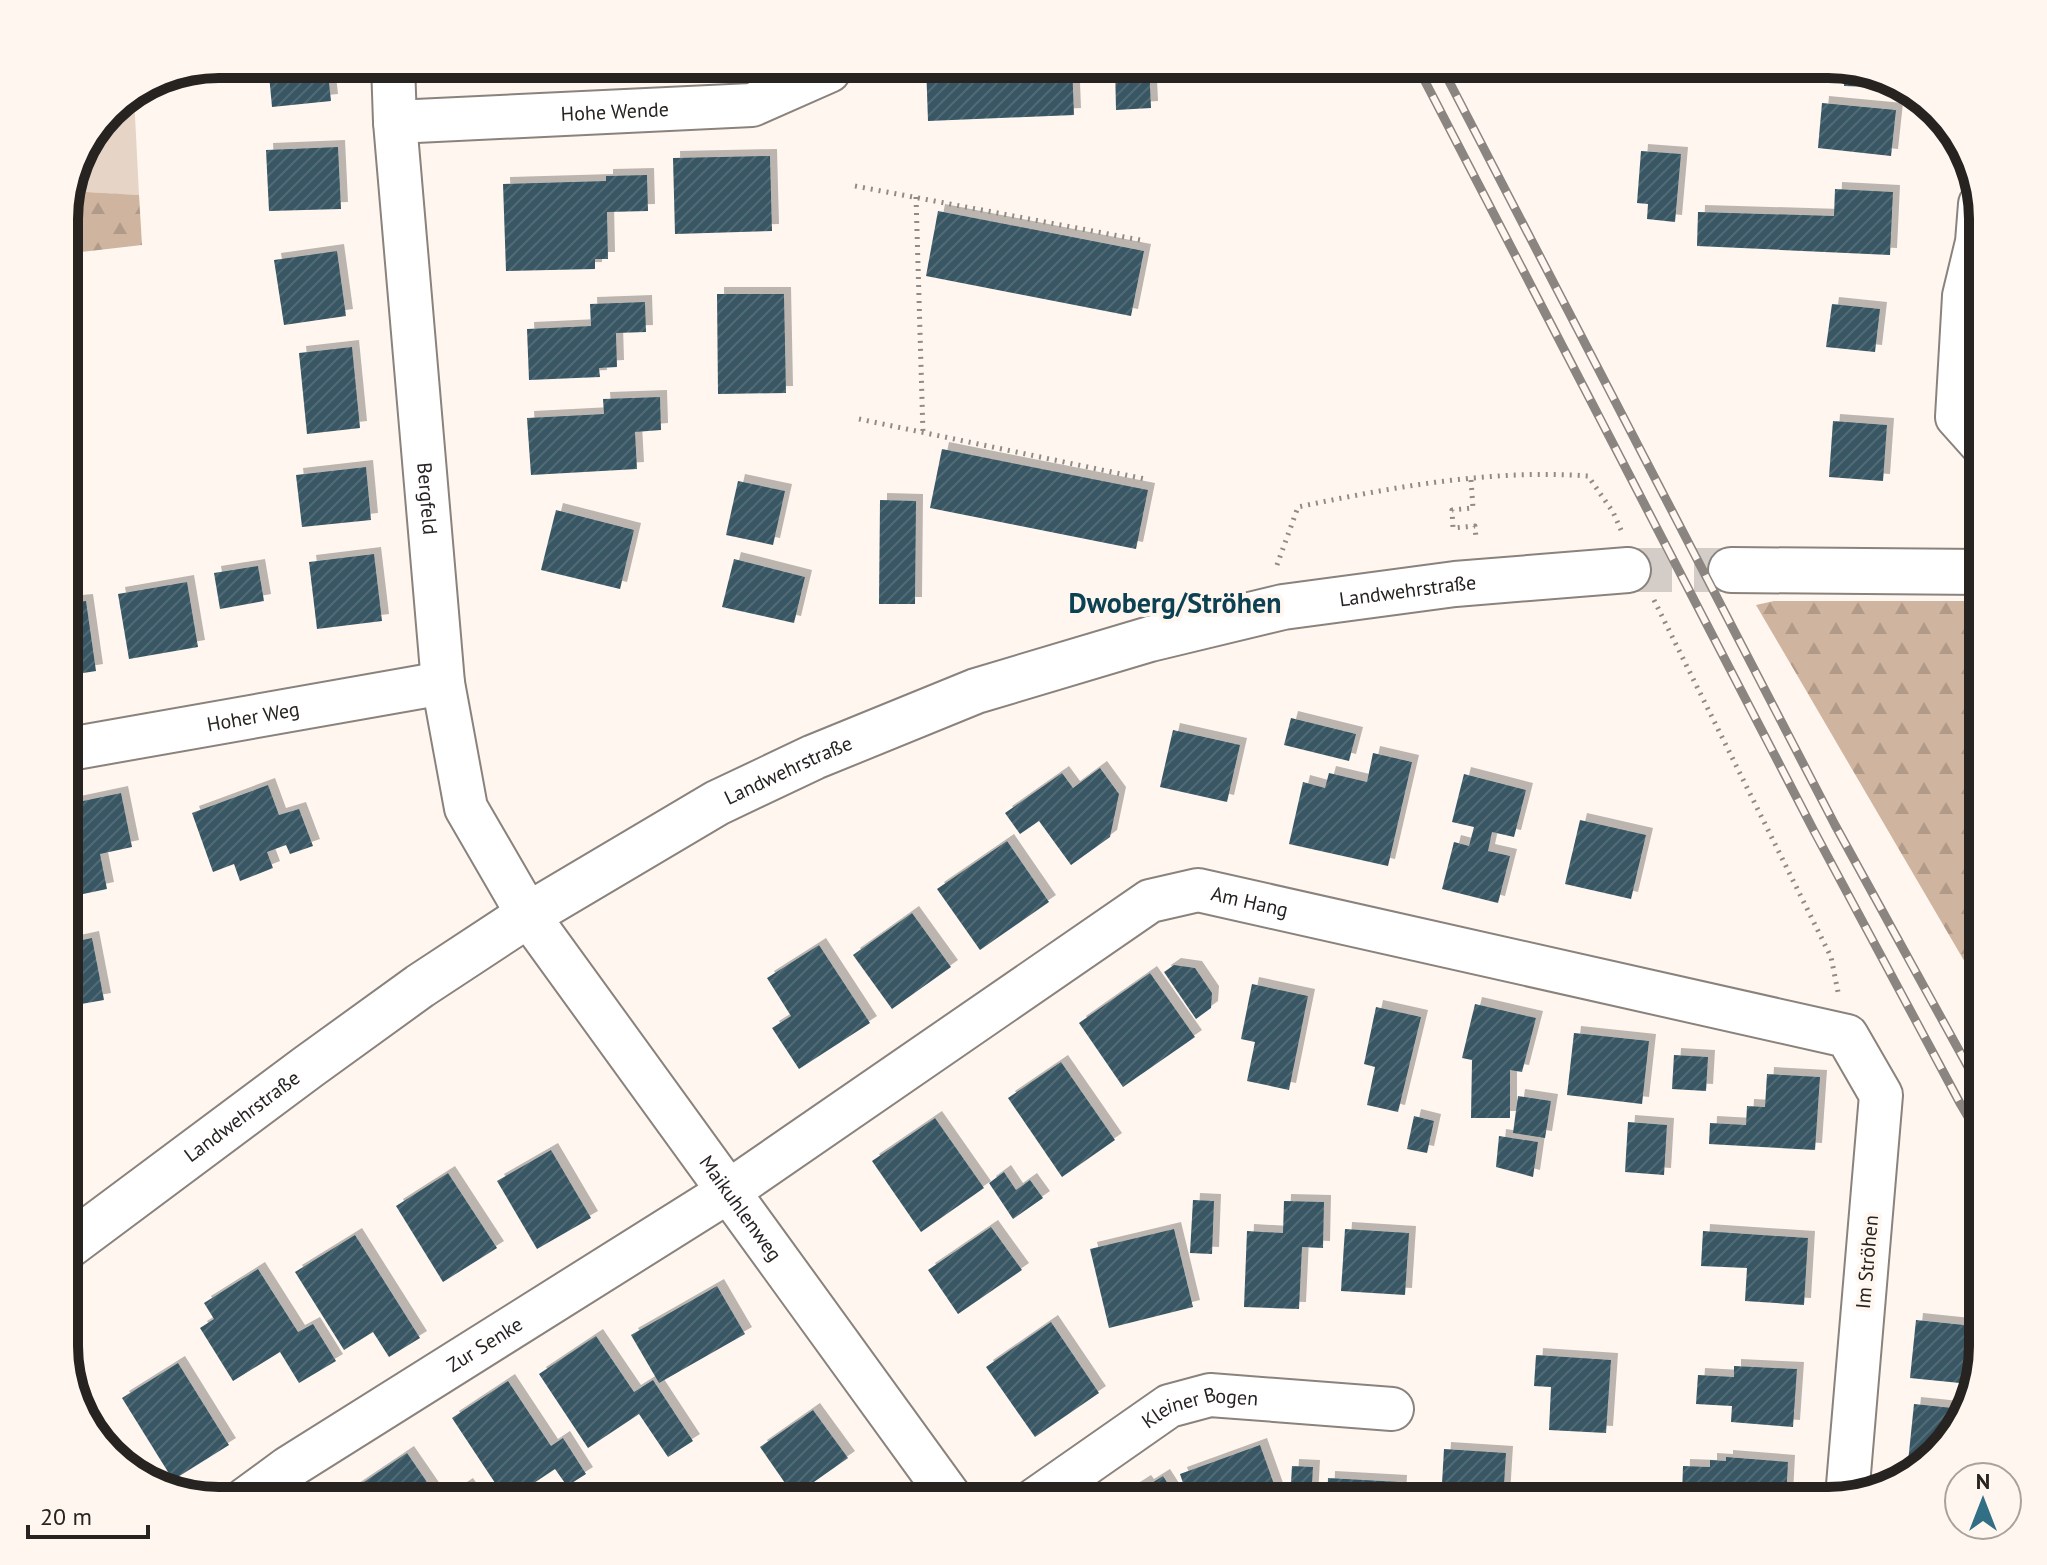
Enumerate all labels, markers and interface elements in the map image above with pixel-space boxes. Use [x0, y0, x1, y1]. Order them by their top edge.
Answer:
street label: Hohe Wende [560, 96, 669, 127]
street label: Bergfeld [411, 461, 443, 536]
street label: Landwehrstraße [1338, 569, 1477, 612]
district label: Dwoberg/Ströhen [1069, 584, 1281, 621]
street label: Hoher Weg [205, 696, 301, 738]
street label: Landwehrstraße [720, 730, 856, 811]
street label: Am Hang [1209, 880, 1291, 923]
street label: Landwehrstraße [179, 1065, 305, 1168]
street label: Maikuhlenweg [694, 1150, 788, 1266]
street label: Im Ströhen [1850, 1214, 1884, 1310]
street label: Zur Senke [442, 1311, 527, 1378]
street label: Kleiner Bogen [1137, 1381, 1259, 1434]
north arrow [1943, 1461, 2023, 1541]
text: N [1976, 1467, 1990, 1495]
scale bar [28, 1489, 148, 1539]
text: 20 m [40, 1501, 92, 1532]

